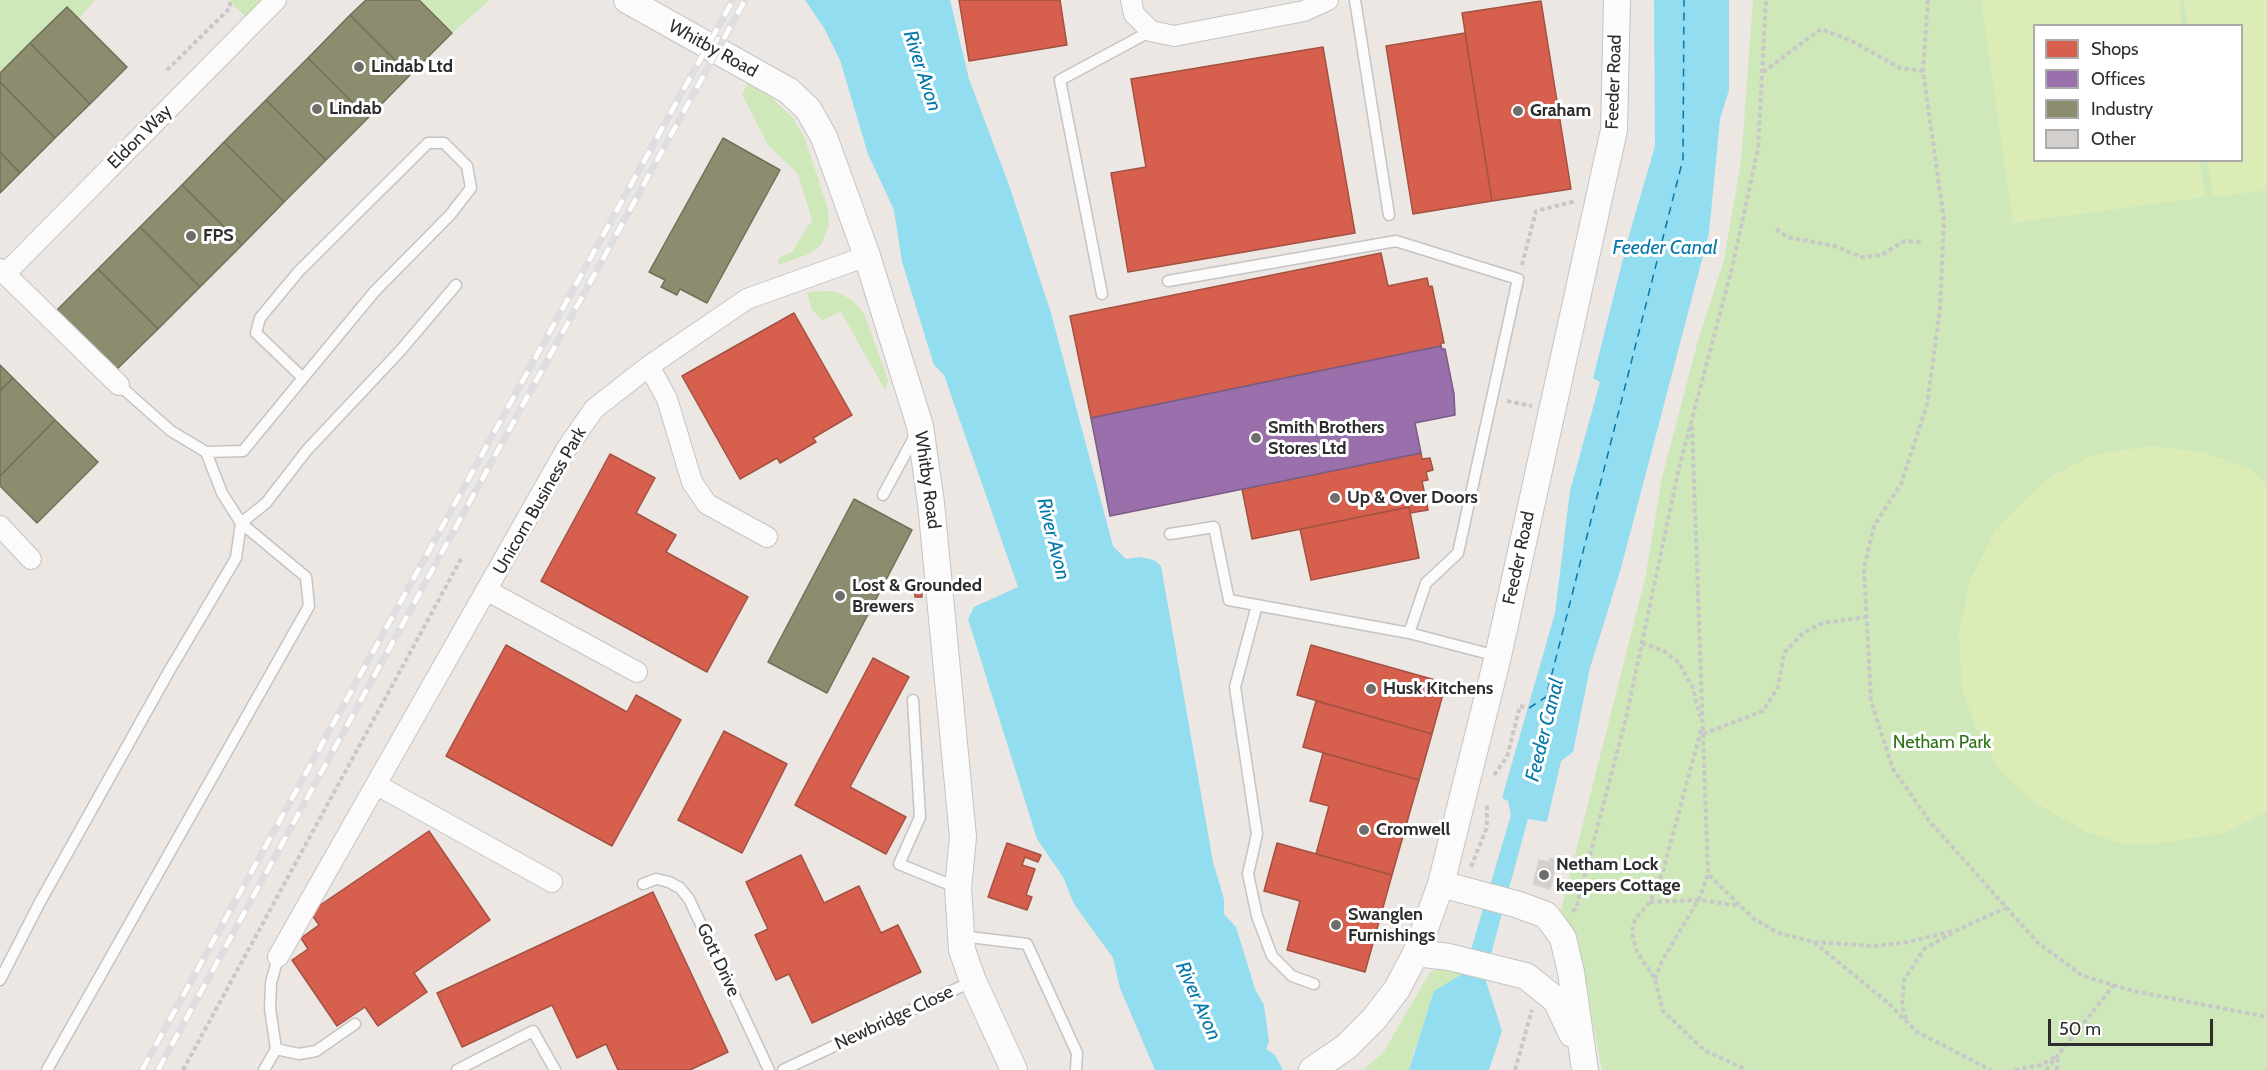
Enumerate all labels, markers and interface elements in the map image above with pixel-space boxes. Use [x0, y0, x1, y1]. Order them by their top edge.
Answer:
street label: Whitby Road [665, 16, 761, 82]
legend [2033, 24, 2243, 162]
water label: River Avon [898, 28, 946, 114]
street label: Feeder Road [1602, 34, 1626, 130]
text: Shops [2091, 38, 2139, 60]
place label: Lindab Ltd [371, 56, 453, 78]
marker: Lindab Ltd [352, 60, 366, 74]
text: Offices [2091, 68, 2145, 90]
place label: Lindab [329, 98, 382, 120]
text: Industry [2091, 98, 2153, 120]
street label: Eldon Way [103, 100, 177, 174]
place label: Graham [1530, 100, 1591, 122]
marker: Lindab [310, 102, 324, 116]
marker: Graham [1511, 104, 1525, 118]
text: Other [2091, 128, 2136, 150]
place label: FPS [203, 225, 234, 247]
marker: FPS [184, 229, 198, 243]
water label: Feeder Canal [1612, 236, 1718, 260]
place label: Smith Brothers Stores Ltd [1268, 417, 1384, 460]
street label: Unicorn Business Park [489, 424, 591, 578]
street label: Whitby Road [909, 430, 945, 530]
marker: Smith Brothers Stores Ltd [1249, 431, 1263, 445]
place label: Up & Over Doors [1347, 487, 1478, 509]
marker: Up & Over Doors [1328, 491, 1342, 505]
water label: River Avon [1031, 496, 1075, 582]
street label: Feeder Road [1499, 509, 1539, 607]
place label: Lost & Grounded Brewers [852, 575, 982, 618]
marker: Lost & Grounded Brewers [833, 589, 847, 603]
water label: Feeder Canal [1521, 676, 1569, 784]
place label: Husk Kitchens [1383, 678, 1493, 700]
marker: Husk Kitchens [1364, 682, 1378, 696]
park label: Netham Park [1893, 732, 1991, 754]
place label: Cromwell [1376, 819, 1450, 841]
marker: Cromwell [1357, 823, 1371, 837]
place label: Netham Lock keepers Cottage [1556, 854, 1681, 896]
marker: Netham Lock keepers Cottage [1537, 868, 1551, 882]
place label: Swanglen Furnishings [1348, 904, 1435, 946]
marker: Swanglen Furnishings [1329, 918, 1343, 932]
street label: Gott Drive [692, 920, 744, 1000]
water label: River Avon [1170, 958, 1226, 1044]
street label: Newbridge Close [831, 981, 957, 1055]
scale bar [2051, 1007, 2216, 1045]
text: 50 m [2059, 1018, 2101, 1040]

